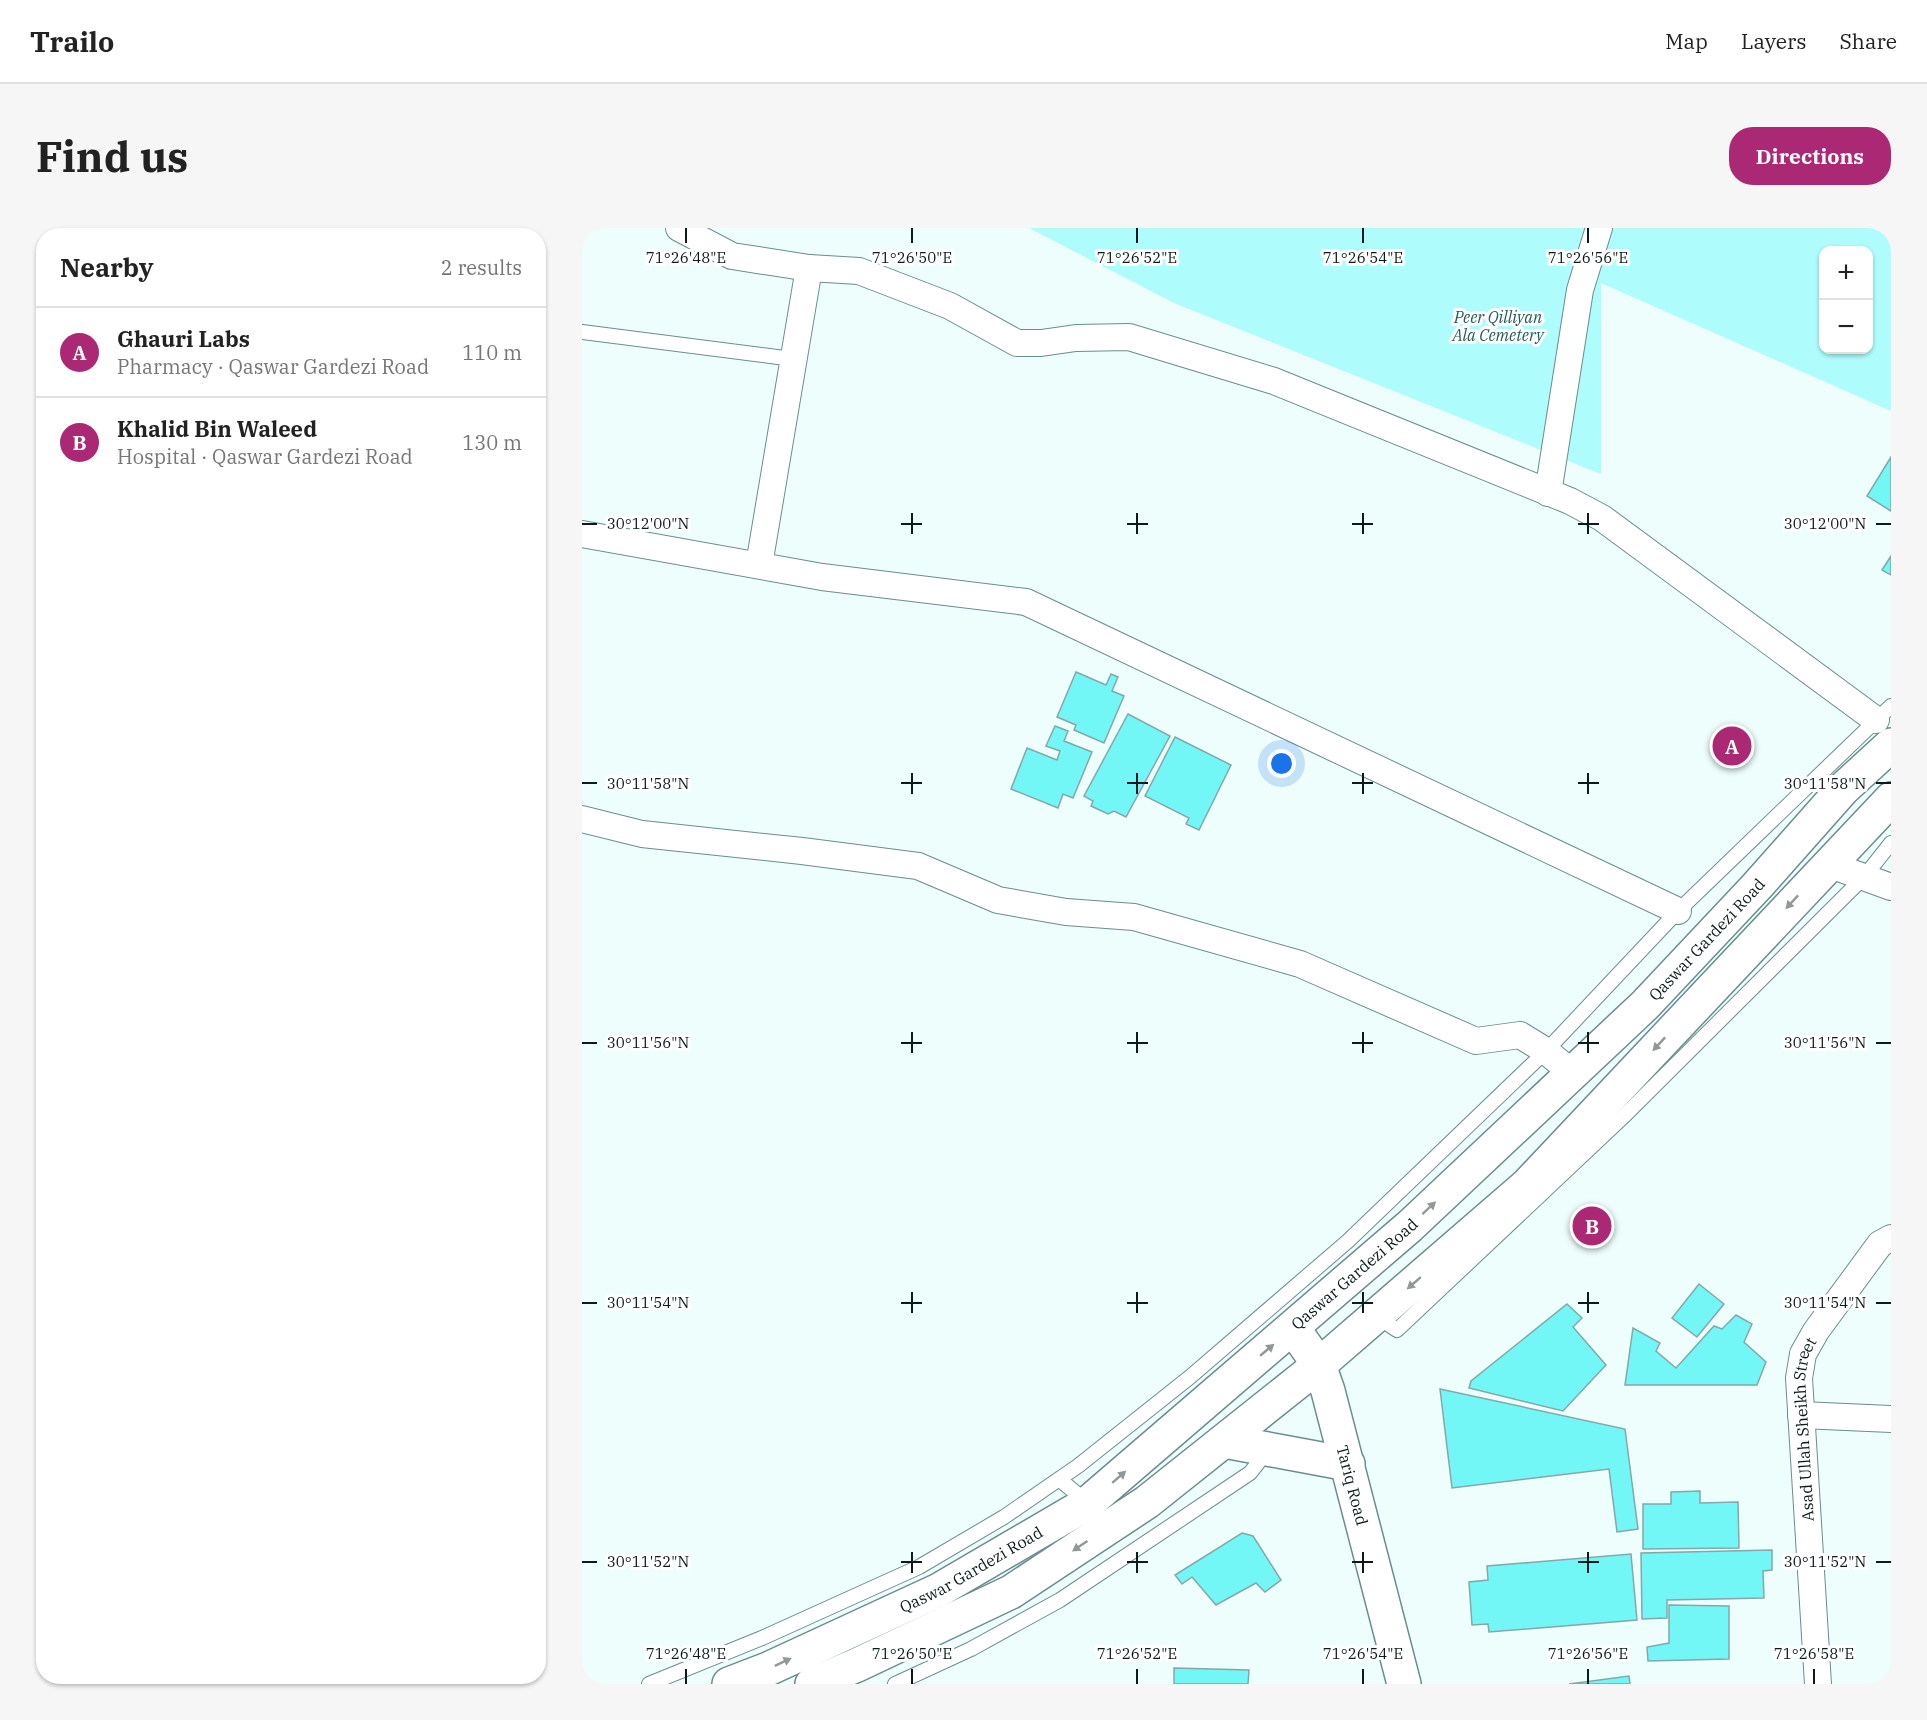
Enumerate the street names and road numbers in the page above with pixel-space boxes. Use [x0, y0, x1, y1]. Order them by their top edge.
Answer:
street label: Qaswar Gardezi Road [1644, 874, 1769, 1005]
street label: Qaswar Gardezi Road [1287, 1214, 1422, 1334]
street label: Asad Ullah Sheikh Street [1789, 1333, 1821, 1522]
street label: Tariq Road [1332, 1443, 1372, 1528]
street label: Qaswar Gardezi Road [896, 1522, 1046, 1617]

